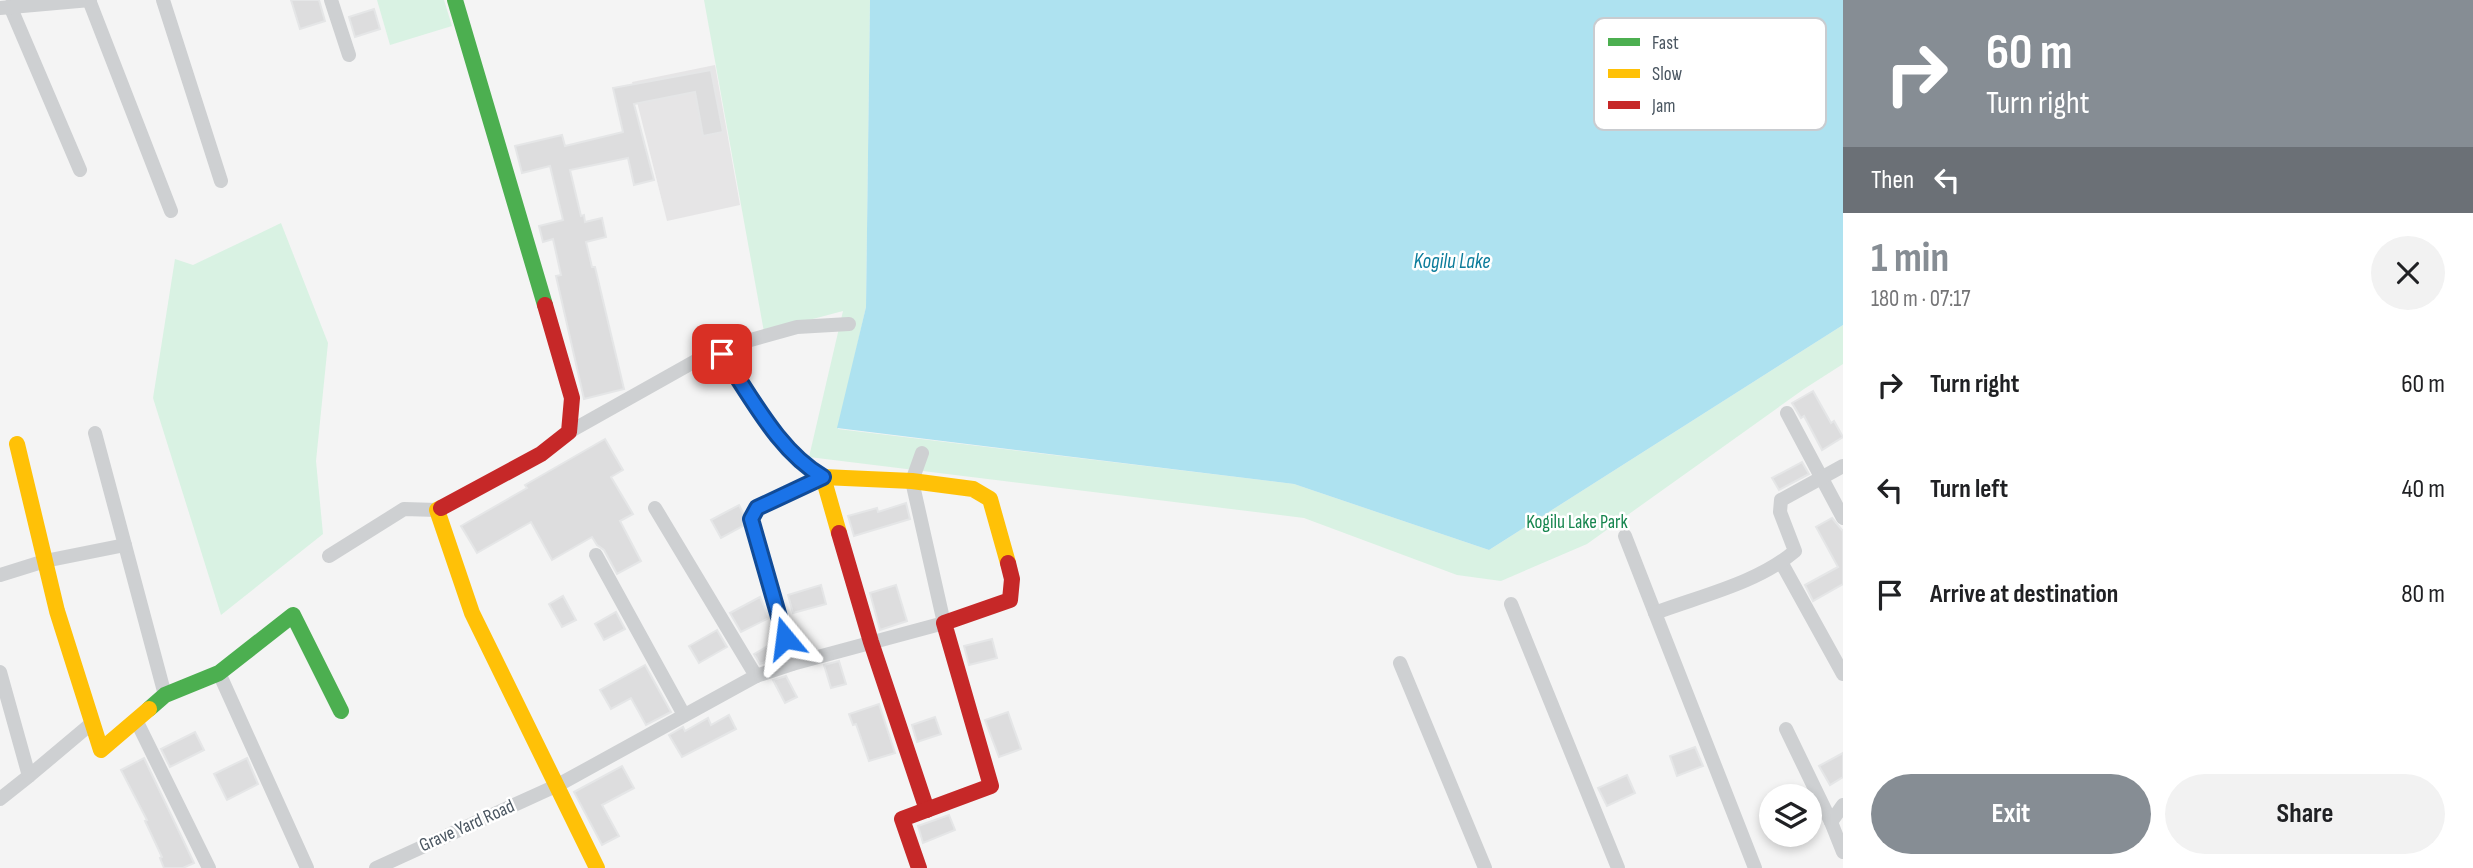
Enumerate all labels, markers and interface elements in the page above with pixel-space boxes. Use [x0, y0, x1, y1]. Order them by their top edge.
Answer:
legend [1594, 18, 1826, 130]
text: 60 m [1986, 24, 2073, 83]
icon: right [1871, 28, 1962, 119]
text: Fast [1652, 32, 1679, 55]
text: Slow [1652, 63, 1682, 86]
text: Turn right [1986, 84, 2090, 123]
text: Jam [1651, 95, 1675, 118]
icon: left [1928, 161, 1966, 199]
text: Then [1871, 165, 1914, 196]
text: 1 min [1871, 233, 1949, 284]
button: close [2371, 236, 2445, 310]
water label: Kogilu Lake [1413, 249, 1491, 274]
text: 180 m · 07:17 [1871, 285, 1971, 313]
pin [692, 324, 752, 384]
icon: arrive [703, 335, 741, 373]
icon: right [1871, 366, 1909, 404]
text: Turn right [1930, 369, 2019, 400]
text: 60 m [2401, 369, 2445, 400]
icon: left [1871, 471, 1909, 509]
text: Turn left [1930, 474, 2008, 505]
text: 40 m [2402, 474, 2445, 505]
park label: Kogilu Lake Park [1526, 511, 1628, 534]
icon: arrive [1871, 576, 1909, 614]
text: Arrive at destination [1930, 579, 2118, 610]
text: 80 m [2401, 579, 2445, 610]
position arrow [748, 601, 822, 675]
button: Exit [1871, 774, 2151, 854]
button: Share [2165, 774, 2445, 854]
map controls [1759, 784, 1822, 847]
button: layers [1759, 784, 1822, 847]
street label: Grave Yard Road [416, 795, 518, 857]

